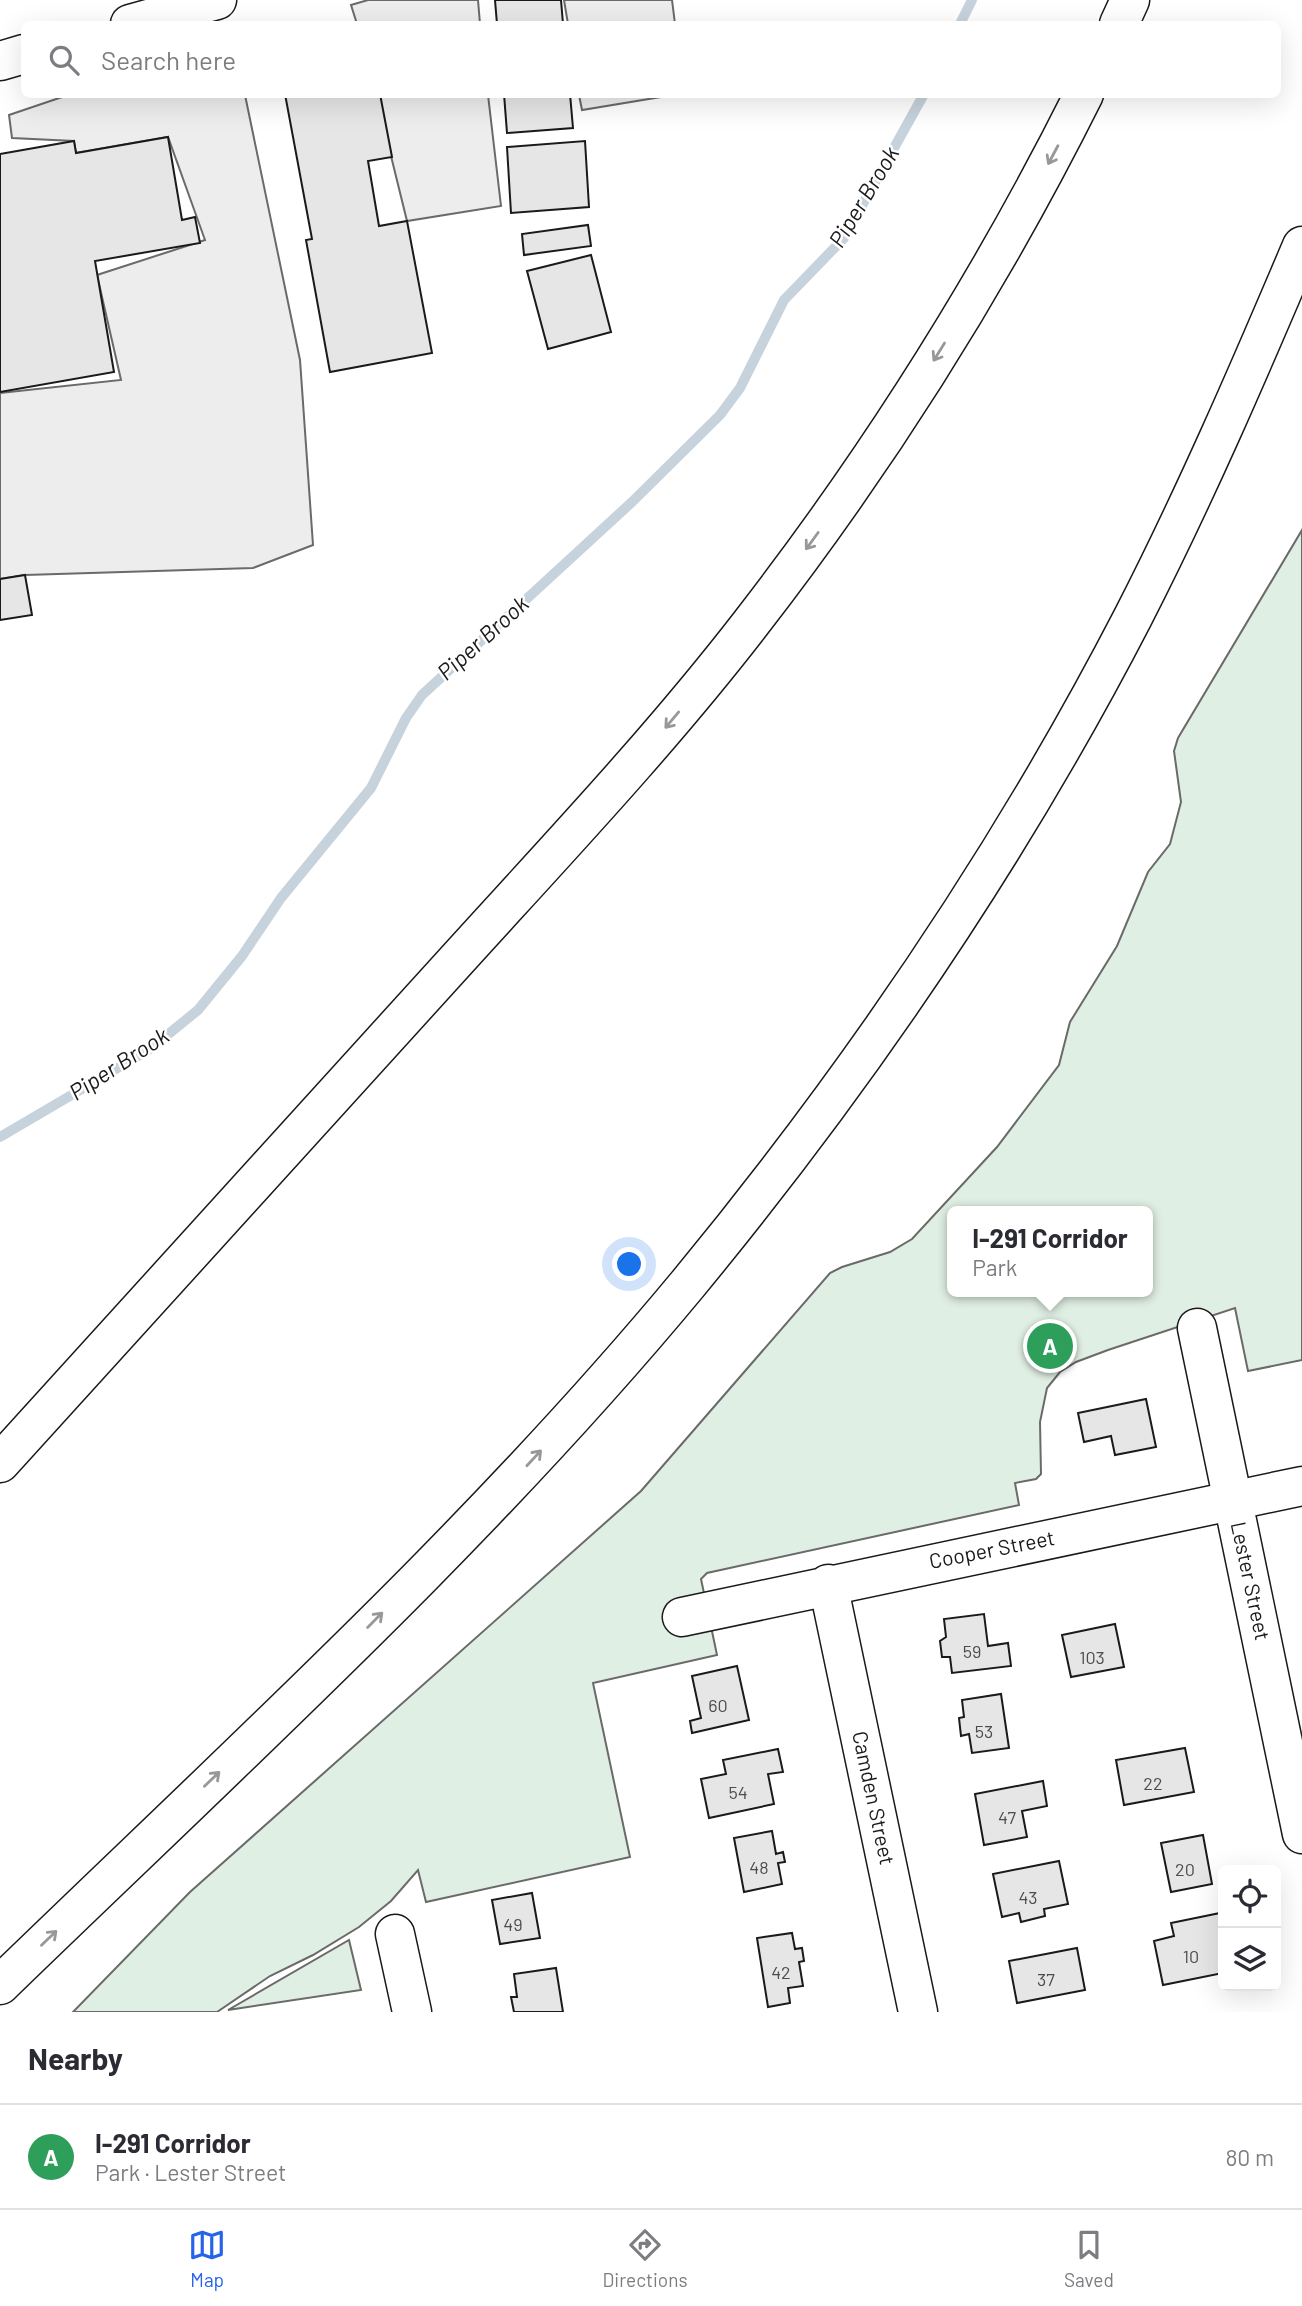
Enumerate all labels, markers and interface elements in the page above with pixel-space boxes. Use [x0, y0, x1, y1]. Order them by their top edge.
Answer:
search box [21, 21, 1281, 98]
icon: search [45, 41, 83, 79]
text: Search here [101, 44, 236, 75]
water label: Piper Brook [822, 141, 904, 252]
one-way arrow [1046, 144, 1059, 165]
one-way arrow [932, 342, 947, 361]
one-way arrow [805, 531, 820, 550]
water label: Piper Brook [431, 589, 534, 685]
one-way arrow [664, 710, 680, 728]
water label: Piper Brook [63, 1021, 173, 1106]
popup [947, 1206, 1153, 1297]
text: I-291 Corridor [972, 1222, 1128, 1253]
your location [612, 1247, 646, 1281]
text: Park [972, 1253, 1017, 1281]
pin: A [1027, 1320, 1073, 1372]
one-way arrow [526, 1449, 542, 1467]
street label: Lester Street [1227, 1519, 1276, 1642]
street label: Cooper Street [927, 1524, 1057, 1573]
one-way arrow [366, 1612, 383, 1629]
house number: 59 [963, 1640, 981, 1662]
house number: 103 [1079, 1646, 1105, 1668]
house number: 60 [708, 1694, 728, 1716]
house number: 53 [975, 1720, 993, 1742]
street label: Camden Street [848, 1729, 901, 1867]
one-way arrow [203, 1771, 220, 1788]
house number: 22 [1143, 1772, 1163, 1794]
house number: 54 [728, 1781, 748, 1803]
house number: 47 [998, 1806, 1016, 1828]
house number: 48 [749, 1856, 769, 1878]
house number: 20 [1175, 1858, 1195, 1880]
map controls [1218, 1865, 1281, 1991]
button: locate [1218, 1865, 1281, 1928]
house number: 43 [1018, 1886, 1038, 1908]
house number: 49 [503, 1913, 523, 1935]
button: layers [1218, 1928, 1281, 1991]
one-way arrow [40, 1929, 57, 1946]
house number: 10 [1183, 1945, 1199, 1967]
house number: 42 [771, 1961, 791, 1983]
house number: 37 [1037, 1968, 1055, 1990]
text: Nearby [28, 2040, 123, 2076]
text: I-291 Corridor [95, 2127, 251, 2158]
text: A [43, 2143, 59, 2171]
text: 80 m [1225, 2143, 1274, 2171]
text: Park · Lester Street [95, 2158, 286, 2186]
tab: Map [188, 2226, 226, 2291]
tab: Directions [603, 2226, 688, 2291]
tab: Saved [1064, 2226, 1114, 2291]

